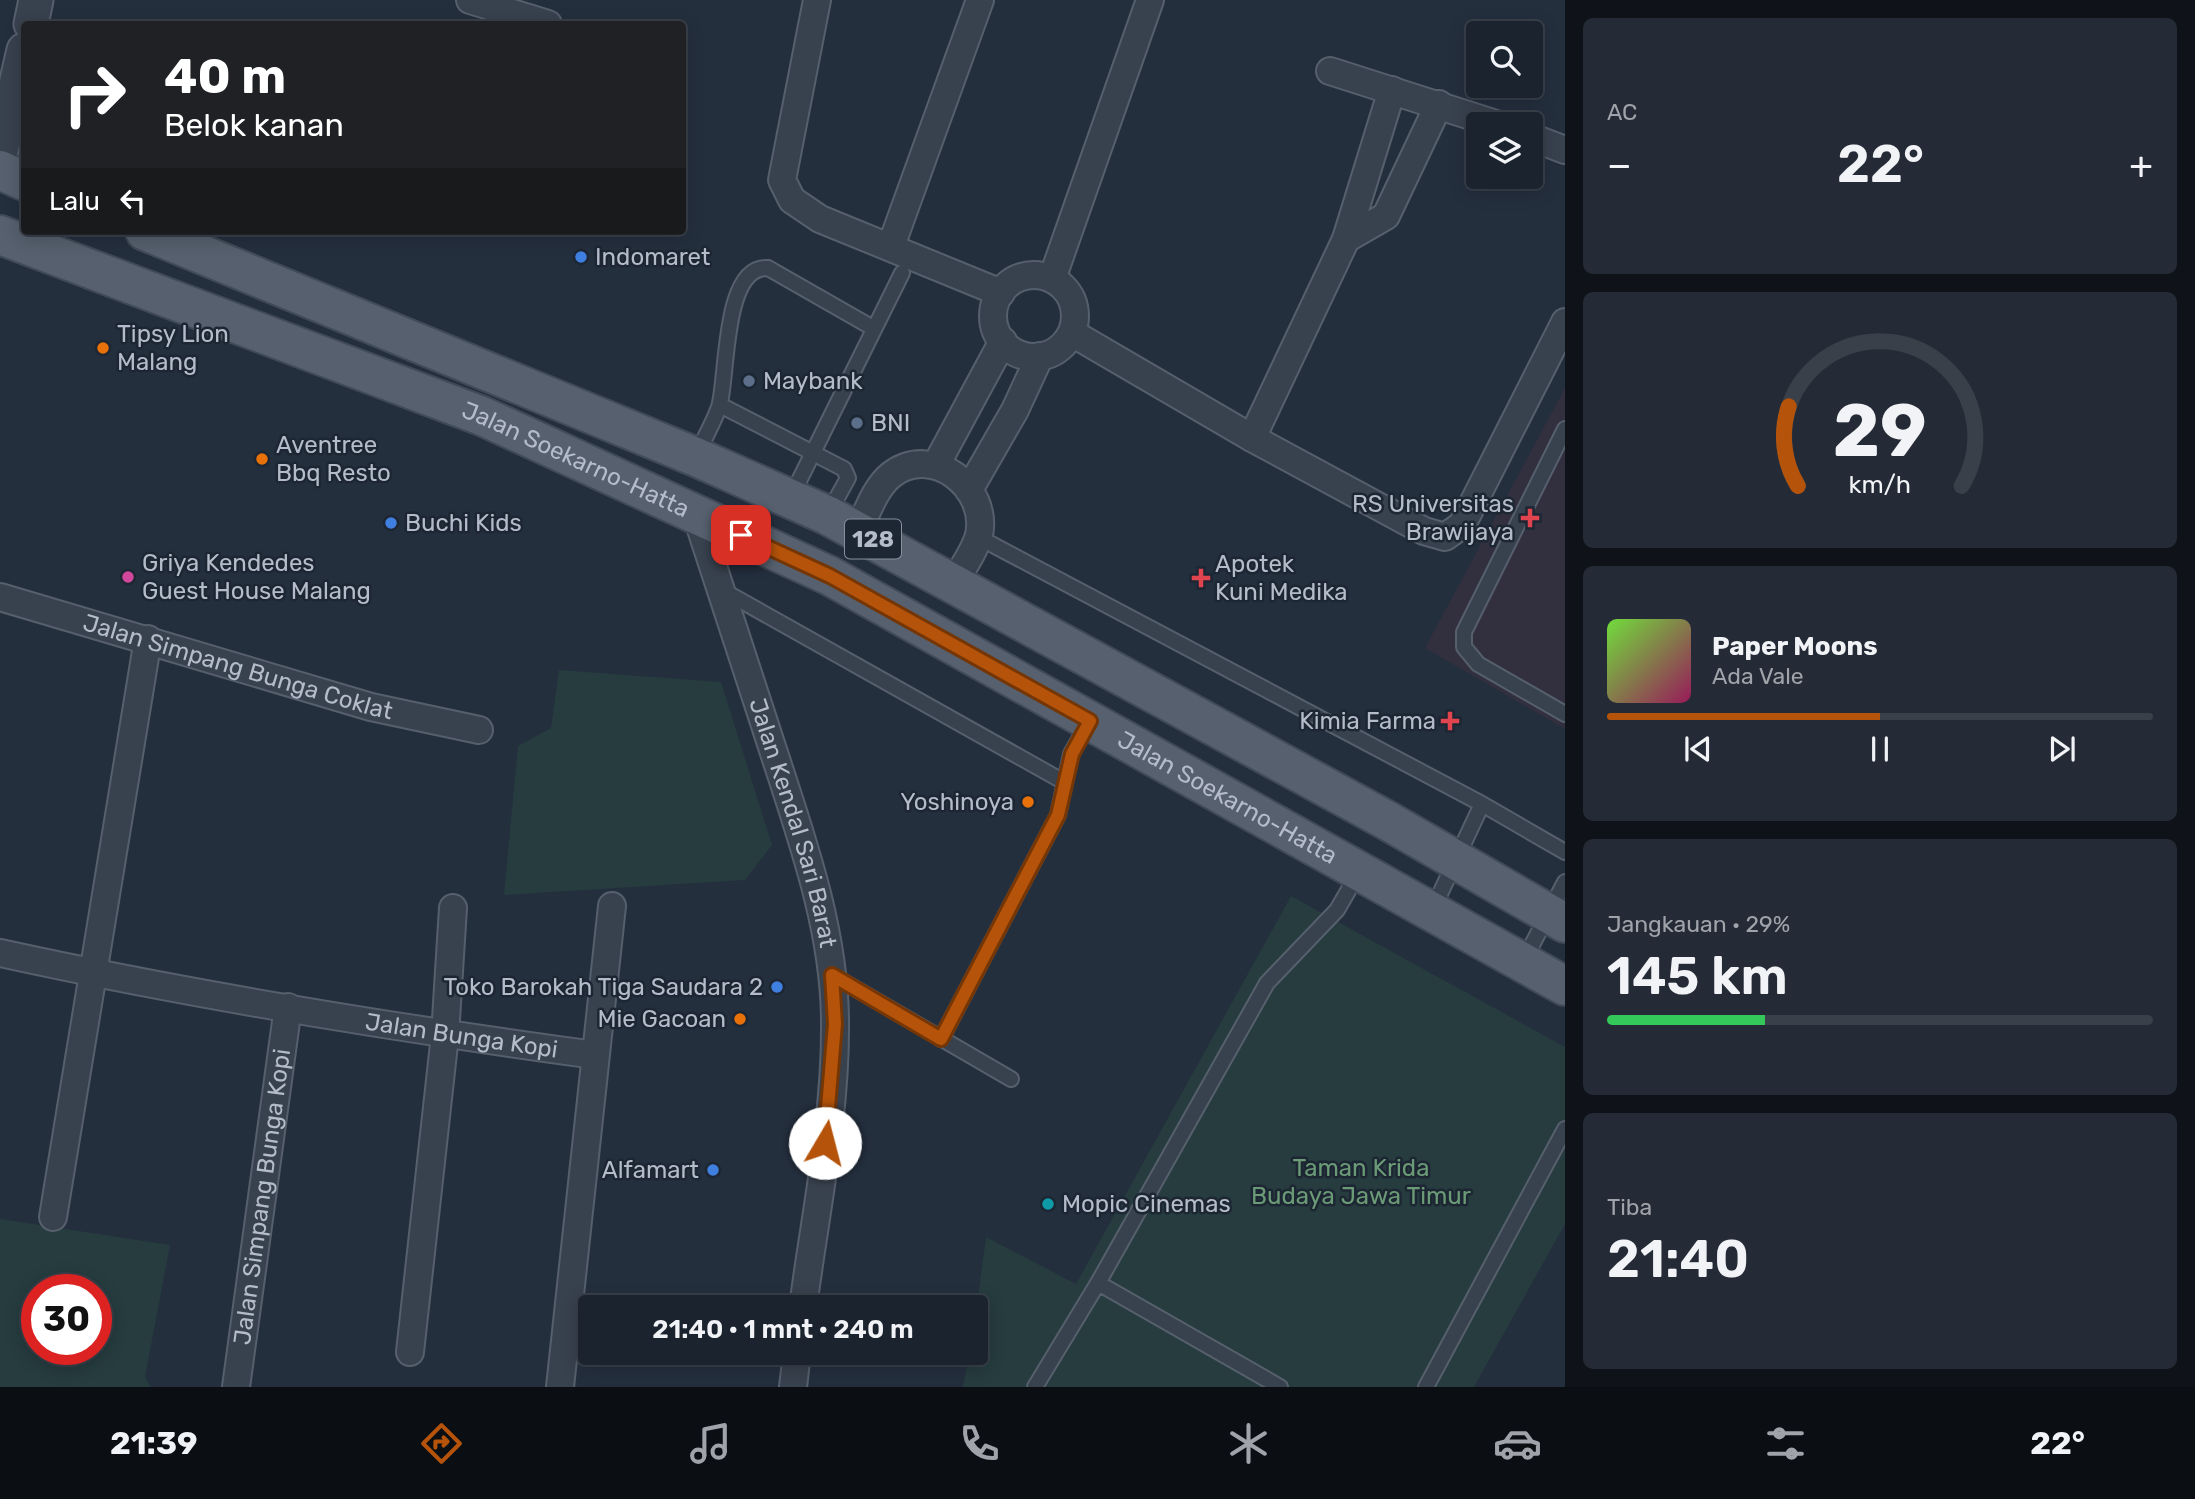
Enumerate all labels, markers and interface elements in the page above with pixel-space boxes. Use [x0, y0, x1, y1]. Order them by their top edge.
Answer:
map controls [1466, 21, 1543, 189]
button: search [1466, 21, 1543, 98]
text: 40 m [164, 47, 286, 105]
icon: right [49, 49, 140, 140]
text: AC [1607, 98, 1637, 126]
text: Belok kanan [164, 106, 344, 144]
button: layers [1466, 112, 1543, 189]
text: 22° [1837, 133, 1924, 195]
text: − [1607, 142, 1632, 188]
text: + [2129, 142, 2153, 188]
icon: left [114, 182, 152, 220]
text: Lalu [49, 186, 100, 217]
place label: Indomaret [595, 243, 710, 271]
marker: Indomaret [573, 249, 589, 265]
place label: Tipsy Lion Malang [117, 320, 229, 376]
marker: Tipsy Lion Malang [95, 340, 111, 356]
place label: Maybank [763, 367, 863, 395]
marker: Maybank [741, 373, 757, 389]
text: 29 [1833, 388, 1927, 474]
street label: Jalan Soekarno-Hatta [458, 396, 694, 523]
place label: BNI [871, 409, 910, 437]
marker: BNI [849, 415, 865, 431]
place label: Aventree Bbq Resto [276, 431, 391, 487]
marker: Aventree Bbq Resto [254, 451, 270, 467]
text: km/h [1849, 469, 1911, 498]
place label: RS Universitas Brawijaya [1352, 490, 1514, 546]
pin [711, 505, 771, 565]
marker: RS Universitas Brawijaya [1520, 508, 1540, 528]
place label: Buchi Kids [405, 509, 522, 537]
marker: Buchi Kids [383, 515, 399, 531]
icon: arrive [722, 516, 760, 554]
road number: 128 [845, 520, 901, 558]
place label: Griya Kendedes Guest House Malang [142, 549, 371, 605]
place label: Apotek Kuni Medika [1215, 550, 1348, 606]
marker: Griya Kendedes Guest House Malang [120, 569, 136, 585]
marker: Apotek Kuni Medika [1193, 570, 1209, 586]
street label: Jalan Simpang Bunga Coklat [80, 608, 395, 725]
text: Paper Moons [1712, 631, 1878, 662]
text: Ada Vale [1712, 662, 1804, 690]
street label: Jalan Kendal Sari Barat [743, 695, 842, 950]
place label: Kimia Farma [1299, 707, 1436, 735]
marker: Kimia Farma [1442, 713, 1458, 729]
street label: Jalan Soekarno-Hatta [1113, 725, 1342, 870]
icon: previous [1679, 730, 1717, 768]
icon: pause [1861, 730, 1899, 768]
icon: next [2043, 730, 2081, 768]
place label: Yoshinoya [900, 788, 1014, 816]
marker: Yoshinoya [1020, 794, 1036, 810]
text: Jangkauan · 29% [1607, 910, 1790, 938]
text: 145 km [1607, 945, 1788, 1007]
place label: Toko Barokah Tiga Saudara 2 [444, 973, 763, 1001]
marker: Toko Barokah Tiga Saudara 2 [769, 979, 785, 995]
place label: Mie Gacoan [597, 1005, 726, 1033]
street label: Jalan Bunga Kopi [363, 1008, 560, 1064]
marker: Mie Gacoan [732, 1011, 748, 1027]
street label: Jalan Simpang Bunga Kopi [228, 1047, 296, 1347]
position arrow [788, 1106, 862, 1180]
park label: Taman Krida Budaya Jawa Timur [1251, 1154, 1471, 1210]
place label: Alfamart [602, 1156, 699, 1184]
marker: Alfamart [705, 1162, 721, 1178]
place label: Mopic Cinemas [1062, 1190, 1231, 1218]
text: Tiba [1607, 1193, 1652, 1221]
marker: Mopic Cinemas [1040, 1196, 1056, 1212]
text: 21:40 [1607, 1228, 1749, 1290]
speed limit sign: 30 [21, 1274, 112, 1365]
text: 21:40 · 1 mnt · 240 m [652, 1314, 914, 1345]
icon: directions [417, 1419, 466, 1468]
icon: music [686, 1419, 735, 1468]
icon: phone [955, 1419, 1004, 1468]
icon: climate [1224, 1419, 1273, 1468]
icon: car [1493, 1419, 1542, 1468]
icon: filters [1761, 1419, 1810, 1468]
text: 21:39 [110, 1424, 198, 1462]
text: 22° [2030, 1424, 2085, 1462]

